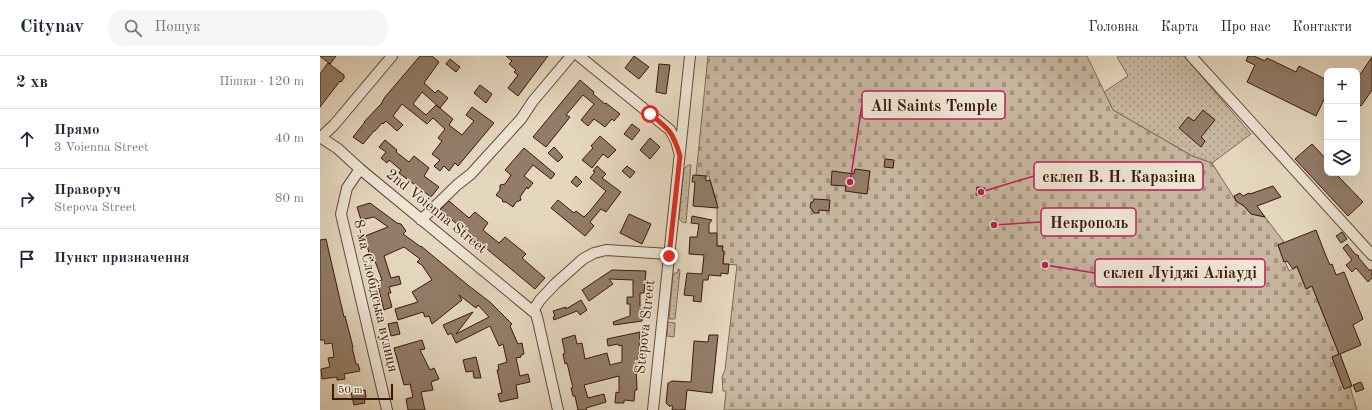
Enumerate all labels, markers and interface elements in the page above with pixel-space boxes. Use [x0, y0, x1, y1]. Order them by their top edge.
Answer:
search box [108, 10, 388, 46]
icon: search [122, 17, 144, 39]
text: Citynav [20, 18, 84, 37]
text: Пошук [154, 20, 201, 35]
text: Головна [1088, 20, 1139, 34]
text: Карта [1161, 20, 1199, 34]
text: Про нас [1221, 20, 1271, 34]
text: Контакти [1293, 20, 1352, 34]
map controls [1324, 68, 1360, 176]
button: + [1324, 68, 1360, 104]
text: 2 хв [16, 74, 48, 91]
text: Пішки · 120 m [219, 75, 304, 88]
callout: All Saints Temple [862, 91, 1005, 119]
text: All Saints Temple [870, 99, 998, 115]
button: − [1324, 104, 1360, 140]
route start [641, 105, 659, 123]
text: Прямо [54, 123, 100, 138]
icon: ahead [16, 128, 38, 150]
text: 40 m [275, 132, 304, 145]
button: layers [1324, 140, 1360, 176]
text: 3 Voienna Street [54, 141, 148, 154]
callout: склеп В. Н. Каразіна [1034, 162, 1203, 190]
street label: 2nd Voienna Street [383, 167, 489, 257]
text: склеп В. Н. Каразіна [1042, 170, 1196, 186]
text: Праворуч [54, 183, 121, 198]
icon: right [16, 188, 38, 210]
text: 80 m [275, 192, 304, 205]
text: Stepova Street [54, 201, 136, 214]
callout: Некрополь [1041, 208, 1136, 236]
text: Некрополь [1050, 216, 1129, 232]
street label: 8-ма Слобідська вулиця [350, 218, 400, 374]
route end [660, 247, 678, 265]
icon: arrive [16, 248, 38, 270]
text: Пункт призначення [54, 251, 190, 266]
callout: склеп Луіджі Аліауді [1095, 259, 1265, 287]
text: склеп Луіджі Аліауді [1103, 266, 1257, 282]
street label: Stepova Street [634, 279, 658, 375]
scale bar [332, 382, 393, 401]
text: 50 m [338, 385, 363, 396]

